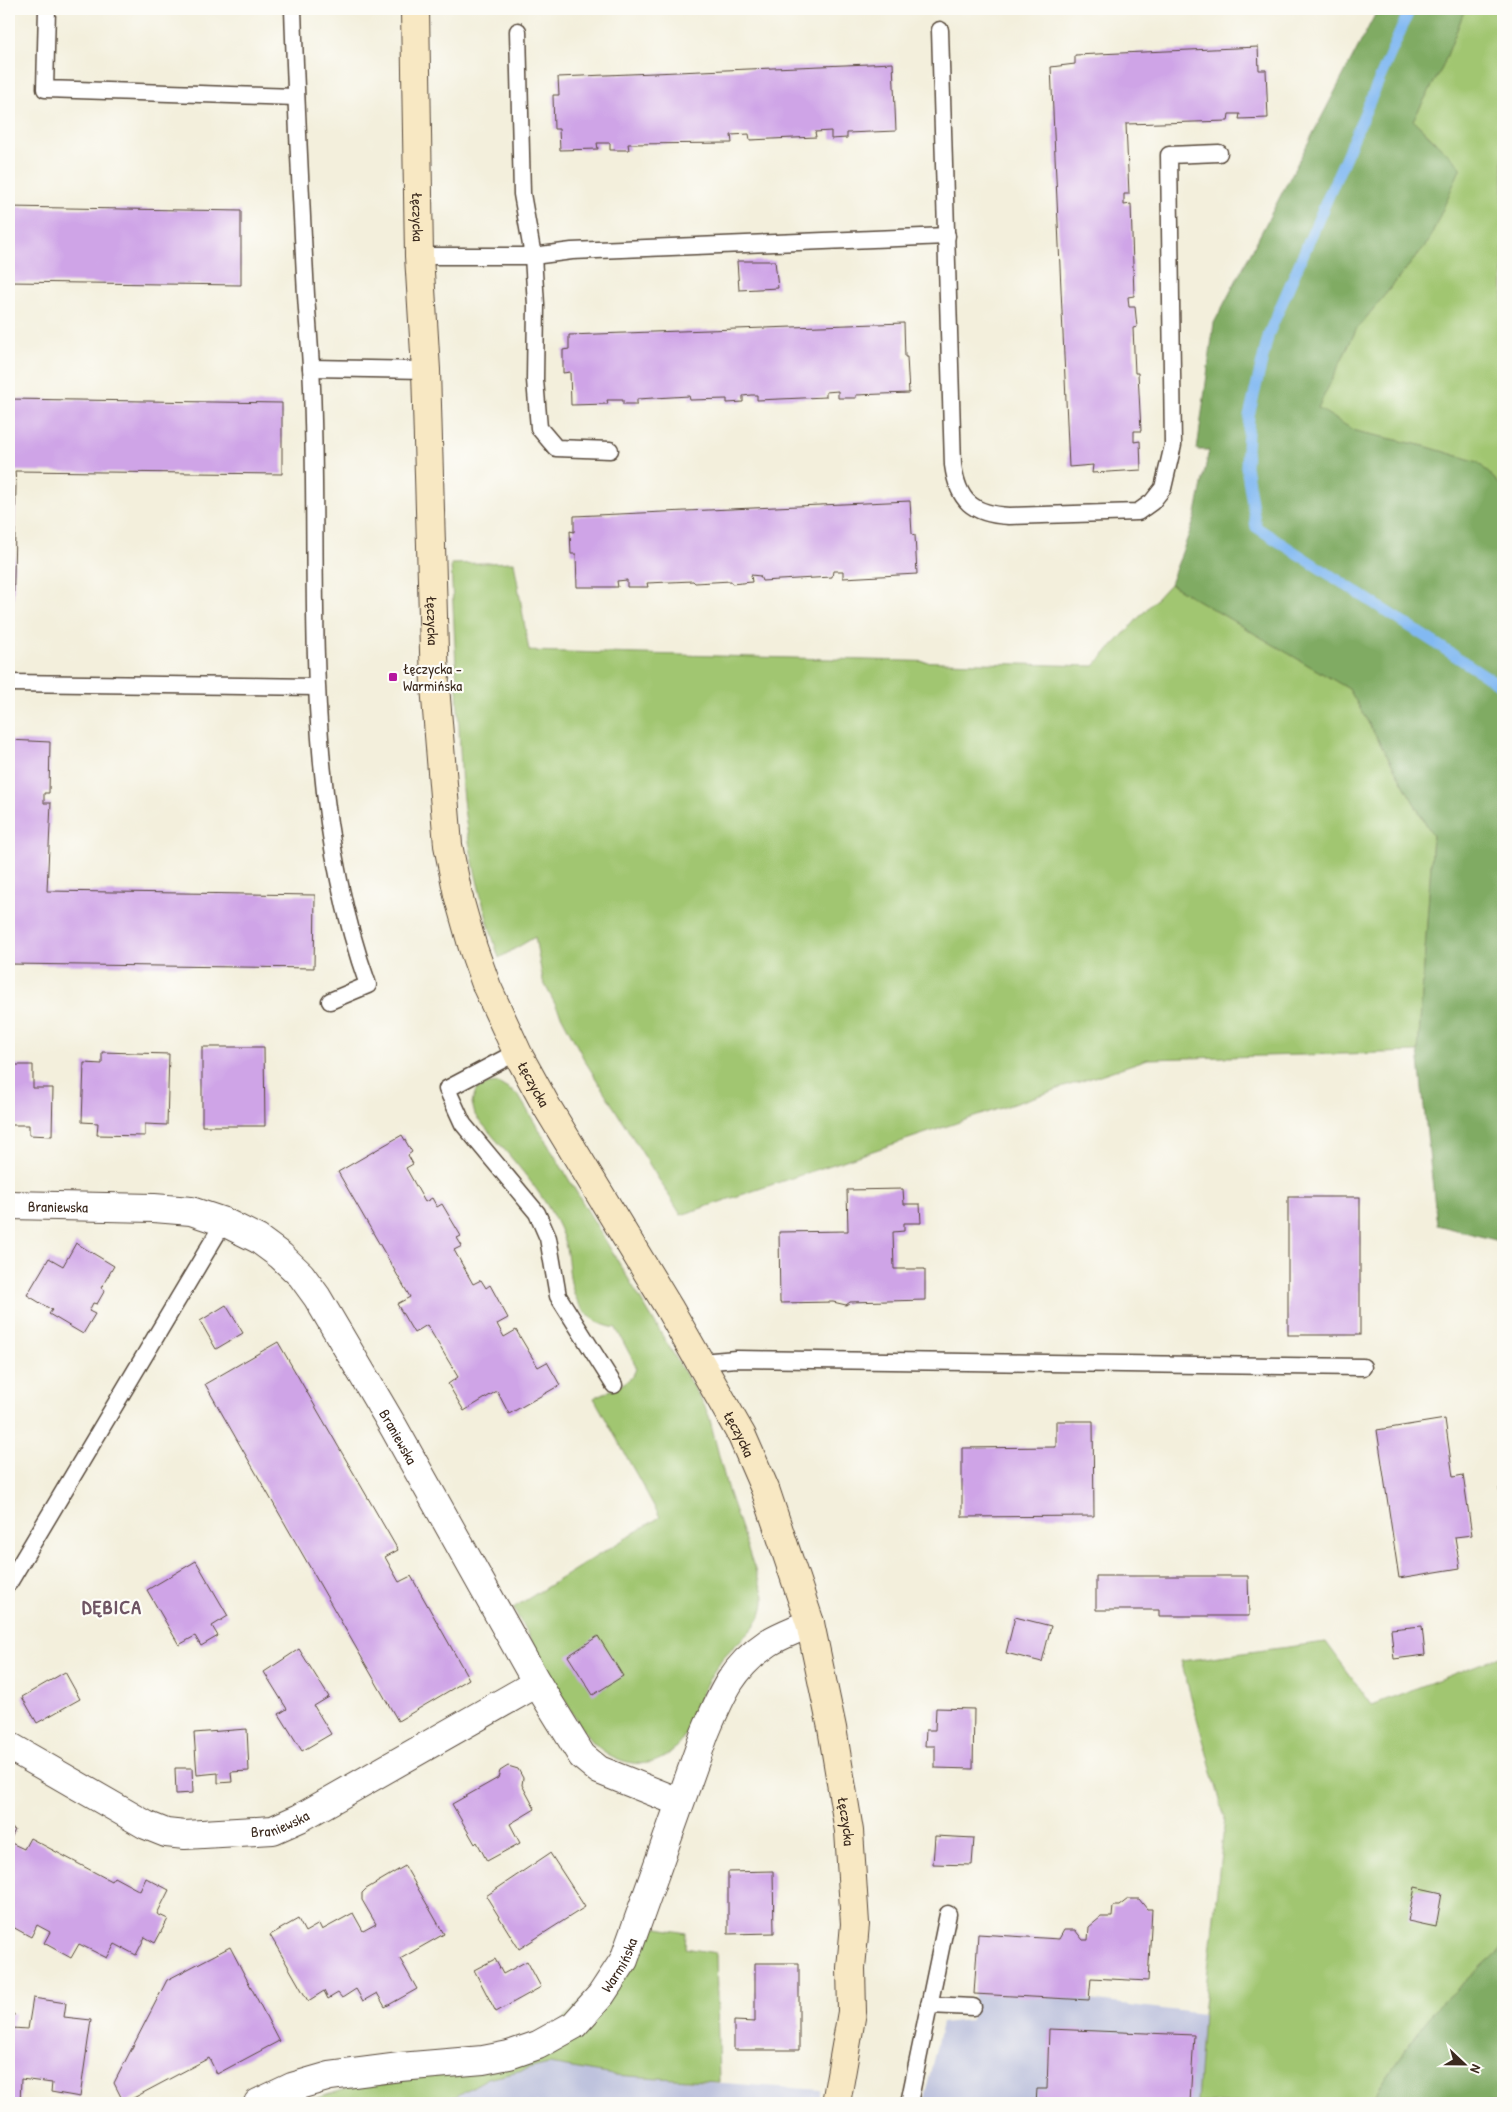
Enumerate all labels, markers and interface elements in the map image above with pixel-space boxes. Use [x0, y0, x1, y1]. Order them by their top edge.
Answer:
street label: Łęczycka [407, 192, 429, 242]
street label: Łęczycka [422, 596, 444, 646]
place label: Łęczycka - Warmińska [403, 658, 462, 696]
marker: Łęczycka - Warmińska [387, 671, 399, 683]
street label: Łęczycka [513, 1057, 555, 1110]
street label: Braniewska [28, 1195, 88, 1217]
street label: Braniewska [375, 1405, 423, 1468]
street label: Łęczycka [719, 1407, 760, 1460]
district label: DĘBICA [82, 1593, 142, 1620]
street label: Łęczycka [833, 1795, 860, 1846]
street label: Braniewska [250, 1805, 313, 1842]
street label: Warmińska [595, 1935, 642, 1996]
north arrow [1440, 2040, 1490, 2090]
text: N [1466, 2062, 1487, 2077]

